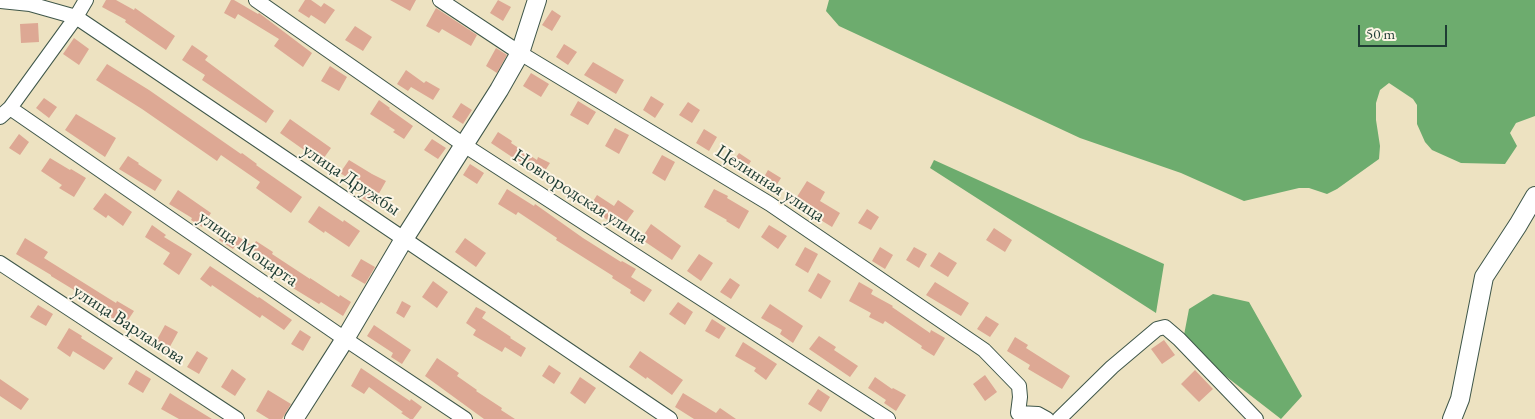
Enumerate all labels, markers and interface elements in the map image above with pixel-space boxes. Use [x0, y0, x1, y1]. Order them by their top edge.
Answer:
scale bar [1360, 15, 1449, 47]
text: 50 m [1366, 24, 1395, 43]
street label: улица Дружбы [298, 139, 404, 221]
street label: Целинная улица [711, 140, 829, 228]
street label: Новгородская улица [508, 145, 652, 249]
street label: улица Моцарта [194, 206, 302, 292]
street label: улица Варламова [68, 280, 190, 370]

